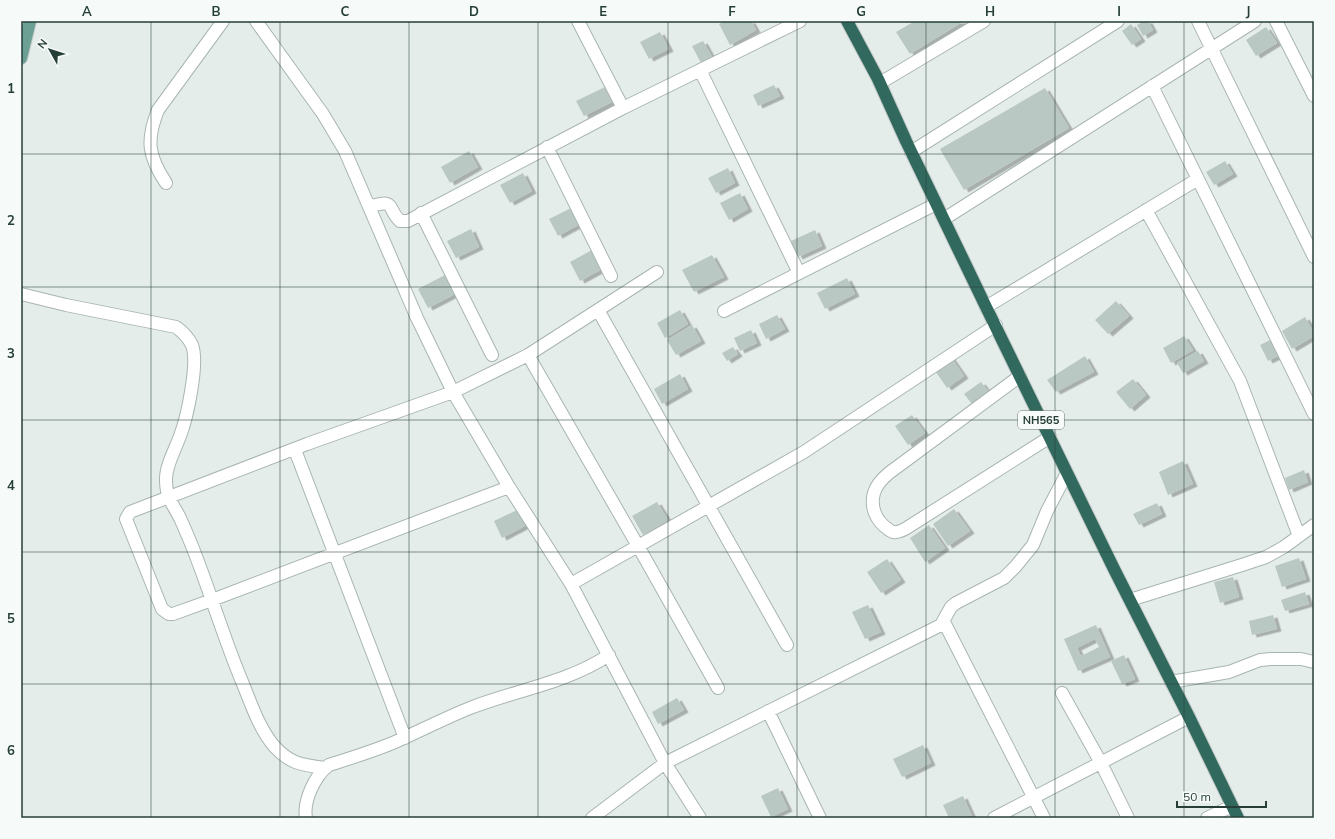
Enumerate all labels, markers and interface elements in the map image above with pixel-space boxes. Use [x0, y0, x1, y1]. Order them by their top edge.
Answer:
text: A [82, 3, 92, 19]
text: B [212, 3, 221, 19]
text: C [341, 3, 350, 19]
text: D [469, 3, 479, 19]
text: E [599, 3, 607, 19]
text: F [728, 3, 736, 19]
text: G [856, 3, 866, 19]
text: H [985, 3, 995, 19]
text: I [1117, 3, 1121, 19]
text: J [1246, 3, 1250, 19]
north arrow [30, 30, 70, 70]
text: N [34, 36, 50, 51]
text: 1 [7, 80, 15, 96]
text: 2 [7, 212, 15, 228]
text: 3 [7, 345, 15, 361]
road number: NH565 [1018, 411, 1064, 429]
text: 4 [7, 477, 15, 493]
text: 5 [7, 610, 15, 626]
text: 6 [7, 742, 15, 758]
scale bar [1177, 783, 1266, 809]
text: 50 m [1183, 789, 1211, 804]

